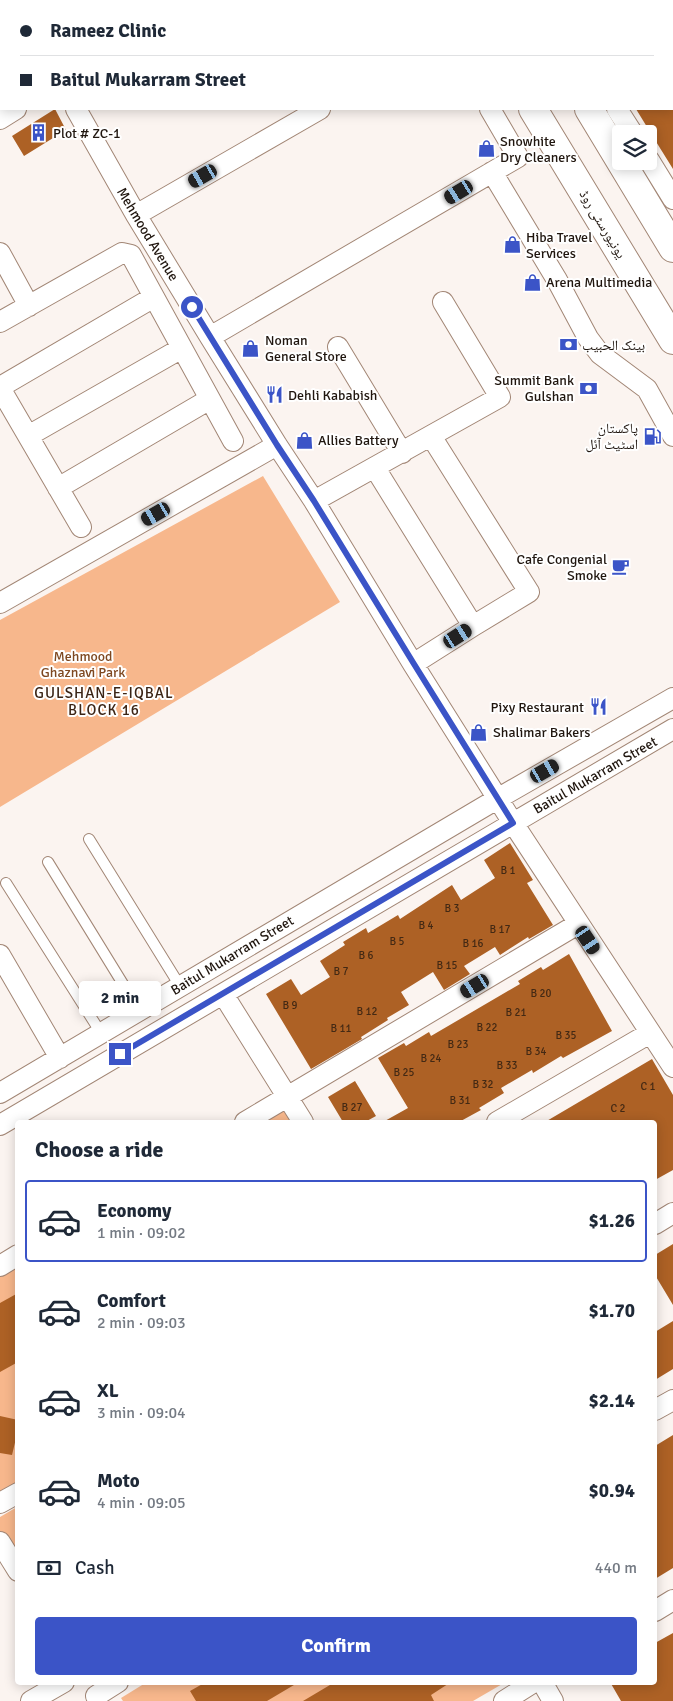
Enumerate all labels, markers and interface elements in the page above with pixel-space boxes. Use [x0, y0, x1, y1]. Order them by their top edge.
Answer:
text: Rameez Clinic [50, 19, 166, 43]
text: Baitul Mukarram Street [50, 68, 246, 92]
building icon: Plot # ZC-1 [29, 123, 49, 143]
place label: Plot # ZC-1 [53, 125, 121, 142]
map controls [612, 125, 657, 170]
button: layers [612, 125, 657, 170]
place label: Snowhite Dry Cleaners [500, 133, 577, 166]
shop icon: Snowhite Dry Cleaners [476, 139, 496, 159]
car [186, 162, 219, 190]
car [442, 178, 475, 206]
street label: Mehmood Avenue [113, 184, 182, 284]
street label: یونیورسٹی روڈ [575, 187, 630, 262]
place label: Hiba Travel Services [526, 229, 592, 262]
shop icon: Hiba Travel Services [502, 235, 522, 255]
shop icon: Arena Multimedia [522, 272, 542, 292]
place label: Arena Multimedia [546, 274, 652, 291]
route start [181, 296, 203, 318]
place label: Noman General Store [265, 332, 347, 365]
bank icon: بينک الحبيب [558, 335, 578, 355]
place label: بينک الحبيب [582, 337, 645, 354]
shop icon: Noman General Store [241, 338, 261, 358]
place label: Summit Bank Gulshan [494, 372, 574, 405]
bank icon: Summit Bank Gulshan [578, 378, 598, 398]
restaurant icon: Dehli Kababish [264, 385, 284, 405]
place label: Dehli Kababish [288, 387, 377, 404]
place label: پاکستان اسٹیٹ آئل [585, 420, 638, 453]
fuel station icon: پاکستان اسٹیٹ آئل [642, 426, 662, 446]
shop icon: Allies Battery [294, 430, 314, 450]
place label: Allies Battery [318, 432, 399, 449]
car [139, 500, 172, 528]
place label: Cafe Congenial Smoke [517, 551, 607, 584]
cafe icon: Cafe Congenial Smoke [611, 557, 631, 577]
car [441, 622, 474, 650]
park label: Mehmood Ghaznavi Park [41, 648, 125, 681]
district label: GULSHAN-E-IQBAL BLOCK 16 [34, 684, 174, 719]
restaurant icon: Pixy Restaurant [588, 697, 608, 717]
place label: Pixy Restaurant [491, 699, 584, 716]
shop icon: Shalimar Bakers [469, 722, 489, 742]
place label: Shalimar Bakers [493, 724, 590, 741]
street label: Baitul Mukarram Street [530, 733, 660, 818]
car [528, 757, 561, 785]
house number: B 1 [500, 864, 516, 877]
house number: B 3 [444, 902, 460, 915]
street label: Baitul Mukarram Street [168, 912, 297, 999]
house number: B 4 [418, 919, 434, 932]
house number: B 17 [490, 923, 511, 936]
car [573, 923, 602, 957]
house number: B 5 [389, 935, 405, 948]
house number: B 16 [463, 937, 484, 950]
house number: B 6 [358, 949, 374, 962]
house number: B 15 [437, 959, 458, 972]
house number: B 7 [333, 965, 349, 978]
car [458, 972, 491, 1000]
callout: 2 min [79, 982, 161, 1016]
house number: B 20 [531, 987, 552, 1000]
text: 2 min [101, 988, 139, 1008]
house number: B 9 [282, 999, 298, 1012]
house number: B 12 [357, 1005, 378, 1018]
house number: B 21 [506, 1006, 527, 1019]
house number: B 22 [477, 1021, 498, 1034]
house number: B 11 [331, 1022, 352, 1035]
house number: B 35 [556, 1029, 577, 1042]
house number: B 23 [448, 1038, 469, 1051]
route end [109, 1043, 131, 1065]
house number: B 34 [526, 1045, 547, 1058]
house number: B 24 [421, 1052, 442, 1065]
house number: B 33 [497, 1059, 518, 1072]
house number: B 25 [394, 1066, 415, 1079]
house number: B 32 [473, 1078, 494, 1091]
house number: C 1 [641, 1080, 656, 1093]
house number: B 31 [450, 1094, 471, 1107]
house number: B 27 [342, 1101, 363, 1114]
house number: C 2 [611, 1102, 626, 1115]
text: Choose a ride [35, 1136, 163, 1163]
icon: car [37, 1199, 82, 1244]
text: Economy [97, 1199, 171, 1223]
text: $1.26 [589, 1209, 635, 1233]
text: 1 min · 09:02 [97, 1223, 186, 1243]
icon: car [37, 1289, 82, 1334]
text: Comfort [97, 1289, 166, 1313]
text: $1.70 [589, 1299, 635, 1323]
text: 2 min · 09:03 [97, 1313, 186, 1333]
icon: car [37, 1379, 82, 1424]
text: XL [97, 1379, 119, 1403]
text: $2.14 [589, 1389, 635, 1413]
text: 3 min · 09:04 [97, 1403, 186, 1423]
icon: car [37, 1469, 82, 1514]
text: Moto [97, 1469, 140, 1493]
text: $0.94 [589, 1479, 635, 1503]
text: 4 min · 09:05 [97, 1493, 186, 1513]
icon: cash [35, 1554, 63, 1582]
text: Cash [75, 1556, 115, 1580]
text: 440 m [595, 1558, 637, 1578]
button: Confirm [35, 1617, 637, 1675]

